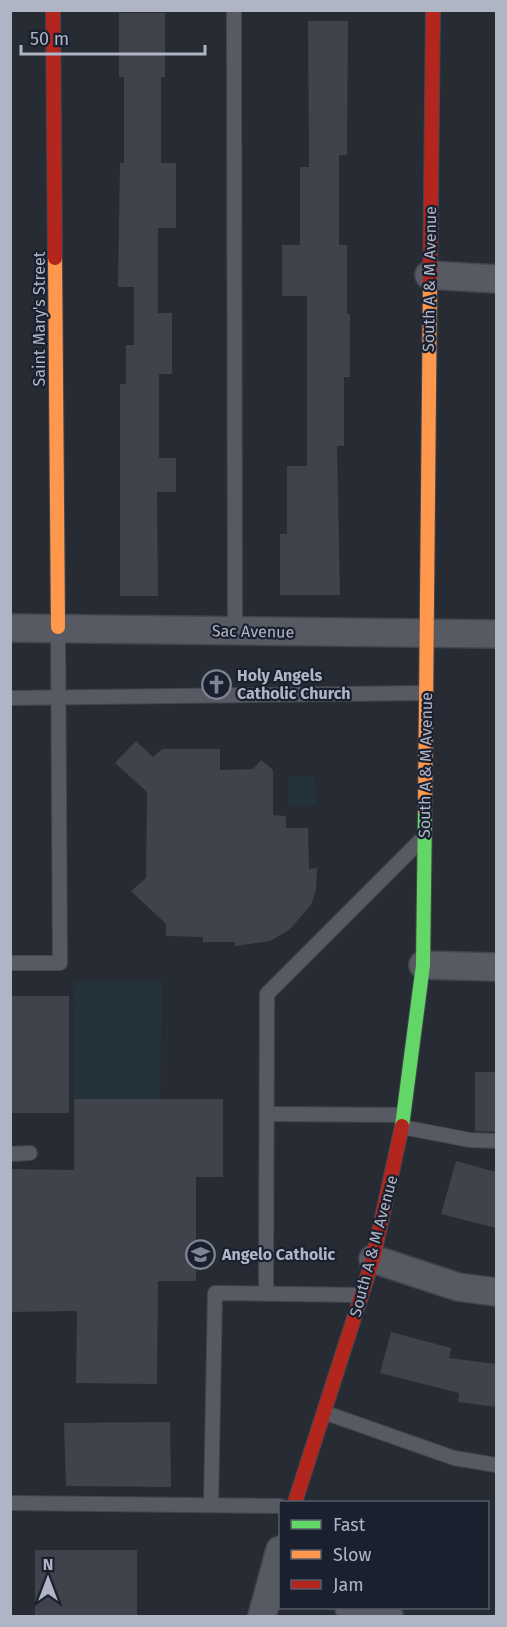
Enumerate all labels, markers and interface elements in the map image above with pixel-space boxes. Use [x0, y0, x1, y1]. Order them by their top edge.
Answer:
scale bar [21, 18, 206, 56]
text: 50 m [30, 28, 69, 50]
street label: South A & M Avenue [419, 206, 440, 352]
street label: Saint Mary's Street [30, 251, 49, 387]
street label: Sac Avenue [212, 621, 294, 642]
place label: Holy Angels Catholic Church [237, 666, 351, 703]
church icon: Holy Angels Catholic Church [200, 668, 232, 700]
street label: South A & M Avenue [415, 692, 436, 838]
street label: South A & M Avenue [345, 1173, 402, 1319]
school or university icon: Angelo Catholic [185, 1238, 217, 1270]
place label: Angelo Catholic [221, 1245, 336, 1264]
legend [279, 1501, 489, 1609]
text: Fast [333, 1514, 366, 1536]
text: Slow [333, 1544, 372, 1566]
north arrow [18, 1549, 78, 1609]
text: N [43, 1555, 53, 1574]
text: Jam [333, 1574, 364, 1596]

